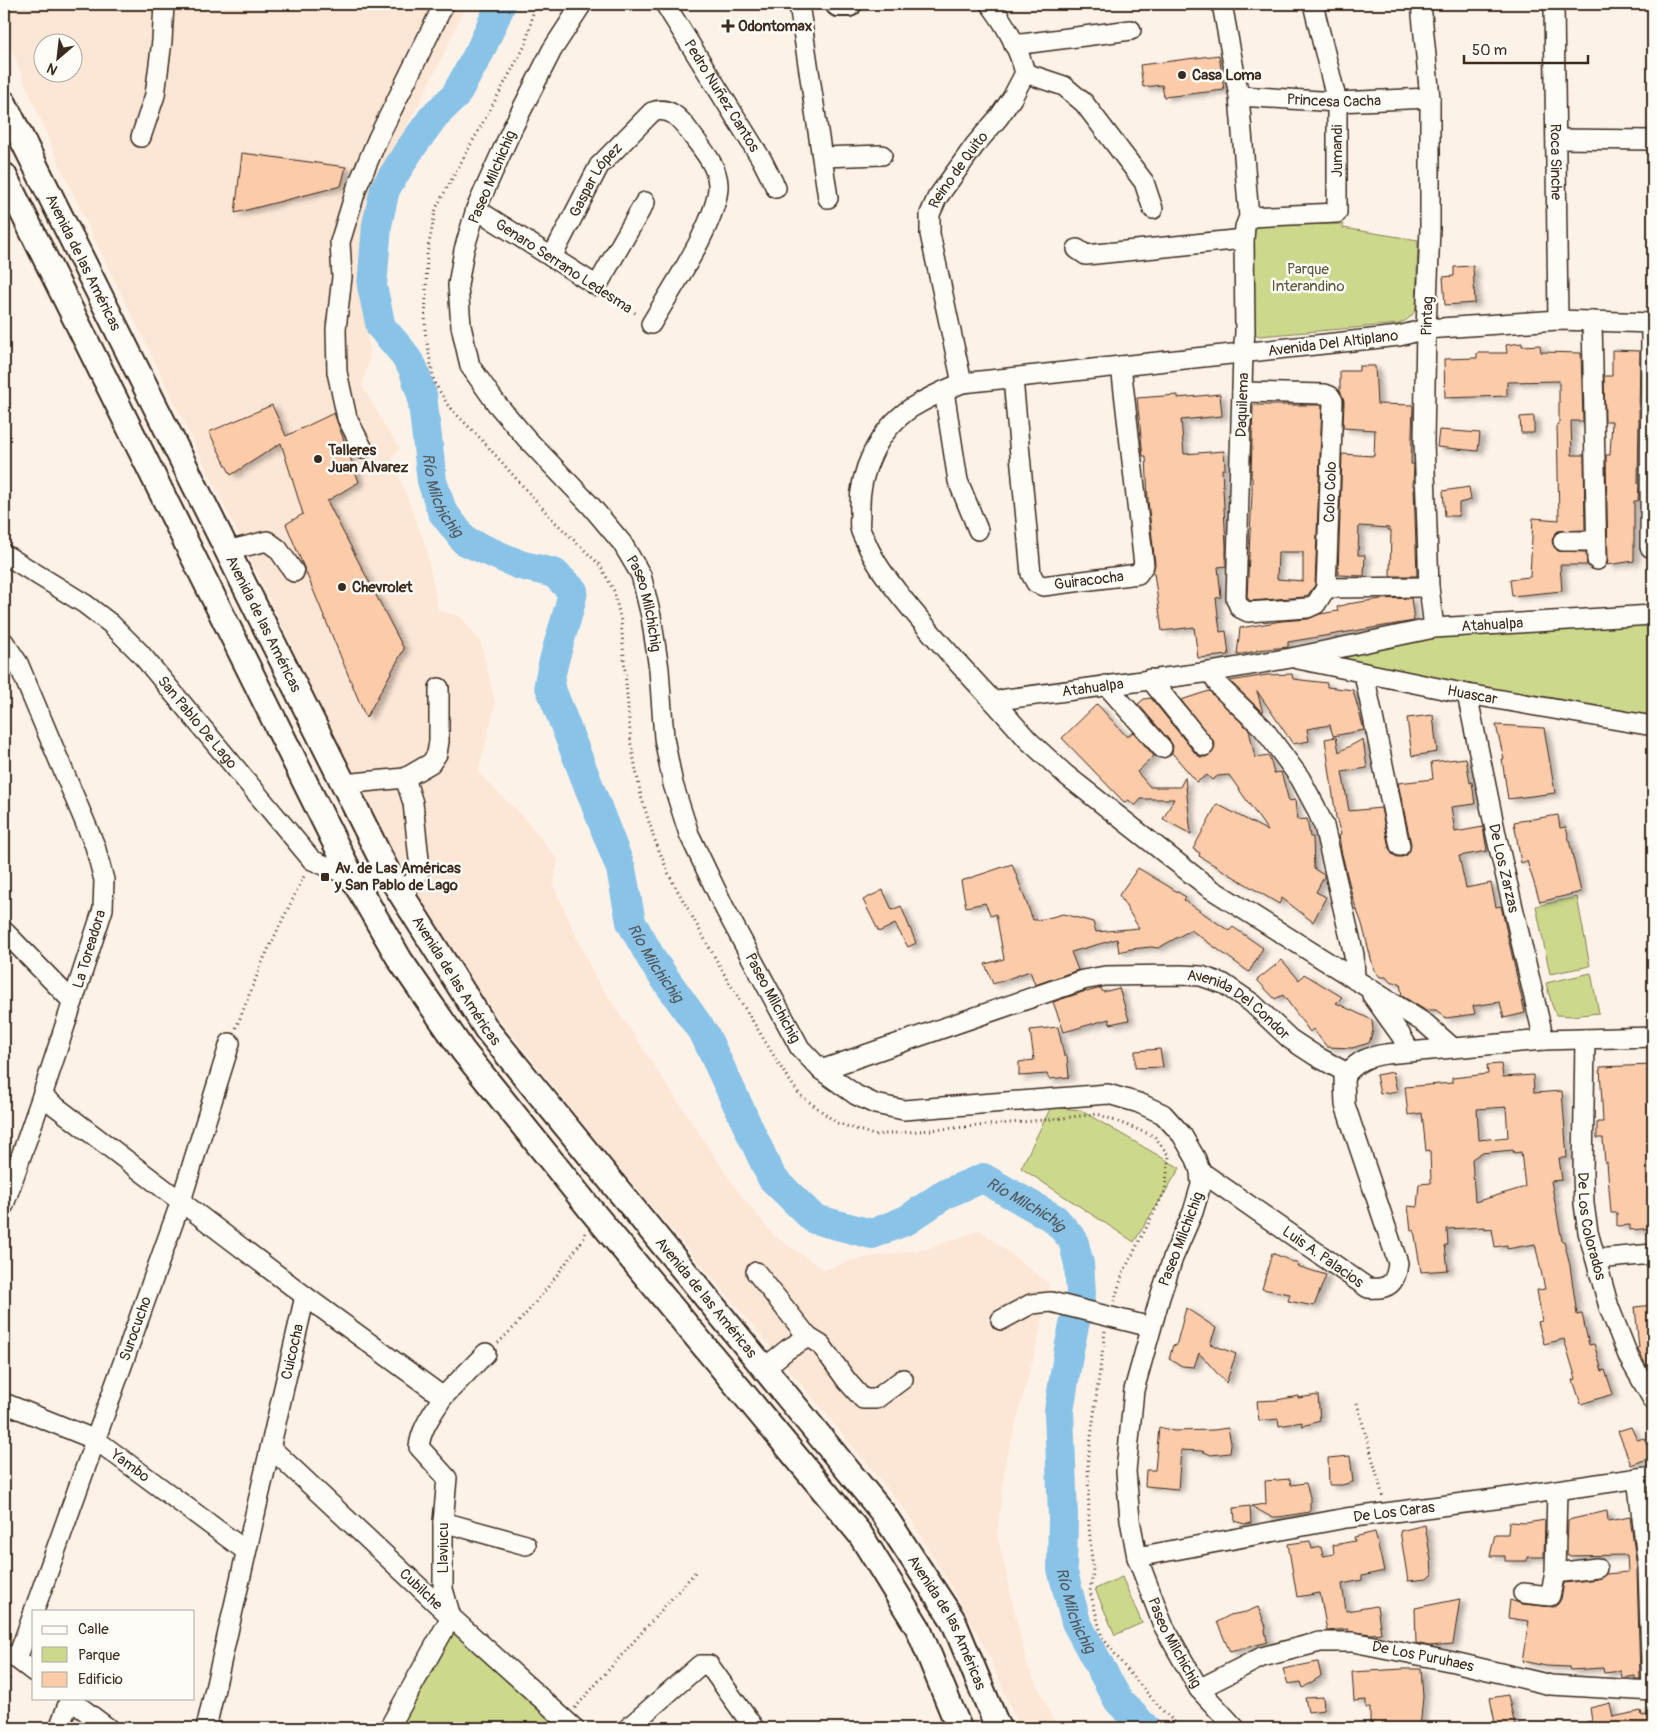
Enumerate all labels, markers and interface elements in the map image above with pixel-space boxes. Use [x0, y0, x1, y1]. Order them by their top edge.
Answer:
place label: Odontomax [738, 17, 813, 36]
marker: Odontomax [722, 20, 734, 32]
north arrow [32, 32, 82, 82]
scale bar [1464, 32, 1588, 64]
street label: Pedro Nuñez Cantos [679, 36, 764, 156]
text: 50 m [1472, 41, 1507, 60]
text: N [44, 59, 60, 79]
place label: Casa Loma [1192, 66, 1262, 85]
marker: Casa Loma [1176, 69, 1188, 81]
street label: Princesa Cacha [1286, 90, 1381, 112]
street label: Jumandi [1328, 124, 1347, 177]
street label: Roca Sinche [1546, 124, 1565, 201]
street label: Paseo Milchichig [464, 128, 521, 227]
street label: Reino de Quito [925, 128, 992, 211]
street label: Gaspar López [565, 139, 627, 220]
street label: Avenida de las Américas [41, 191, 125, 334]
street label: Genaro Serrano Ledesma [491, 215, 636, 318]
park label: Parque Interandino [1271, 260, 1345, 296]
street label: Pintag [1417, 296, 1438, 336]
street label: Avenida Del Altiplano [1267, 326, 1399, 361]
street label: Daquilema [1232, 372, 1253, 438]
place label: Talleres Juan Alvarez [327, 441, 408, 477]
water label: Río Milchichig [418, 452, 469, 543]
marker: Talleres Juan Alvarez [312, 453, 324, 465]
street label: Colo Colo [1320, 461, 1341, 523]
street label: Paseo Milchichig [622, 552, 665, 653]
street label: Avenida de las Américas [221, 553, 305, 696]
street label: Guiracocha [1053, 567, 1125, 595]
place label: Chevrolet [352, 578, 414, 597]
marker: Chevrolet [336, 581, 348, 593]
street label: Atahualpa [1461, 614, 1524, 636]
street label: San Pablo De Lago [153, 672, 241, 773]
street label: Atahualpa [1061, 675, 1125, 702]
street label: Huascar [1445, 681, 1499, 709]
street label: De Los Zarzas [1484, 822, 1523, 915]
place label: Av. de Las Américas y San Pablo de Lago [334, 859, 461, 895]
marker: Av. de Las Américas y San Pablo de Lago [319, 871, 331, 883]
street label: La Toreadora [69, 907, 110, 991]
street label: Avenida de las Américas [407, 913, 505, 1050]
water label: Río Milchichig [623, 920, 689, 1008]
street label: Paseo Milchichig [741, 950, 805, 1047]
street label: Avenida Del Condor [1186, 966, 1294, 1044]
street label: De Los Colorados [1573, 1172, 1610, 1283]
water label: Río Milchichig [983, 1173, 1071, 1237]
street label: Paseo Milchichig [1155, 1189, 1208, 1289]
street label: Luis A. Palacios [1278, 1222, 1368, 1292]
street label: Avenida de las Américas [651, 1234, 761, 1362]
street label: Surocucho [115, 1294, 156, 1364]
street label: Cuicocha [277, 1322, 308, 1382]
street label: Yambo [106, 1445, 153, 1487]
street label: De Los Caras [1352, 1498, 1436, 1527]
street label: Llaviucu [434, 1522, 453, 1574]
street label: Avenida de las Américas [903, 1552, 990, 1693]
street label: Cubilche [395, 1564, 447, 1615]
water label: Río Milchichig [1051, 1566, 1101, 1658]
street label: Paseo Milchichig [1143, 1595, 1206, 1692]
legend [32, 1610, 195, 1700]
text: Calle [78, 1620, 109, 1639]
street label: De Los Puruhaes [1370, 1637, 1476, 1676]
text: Parque [78, 1646, 121, 1665]
text: Edificio [78, 1670, 123, 1689]

